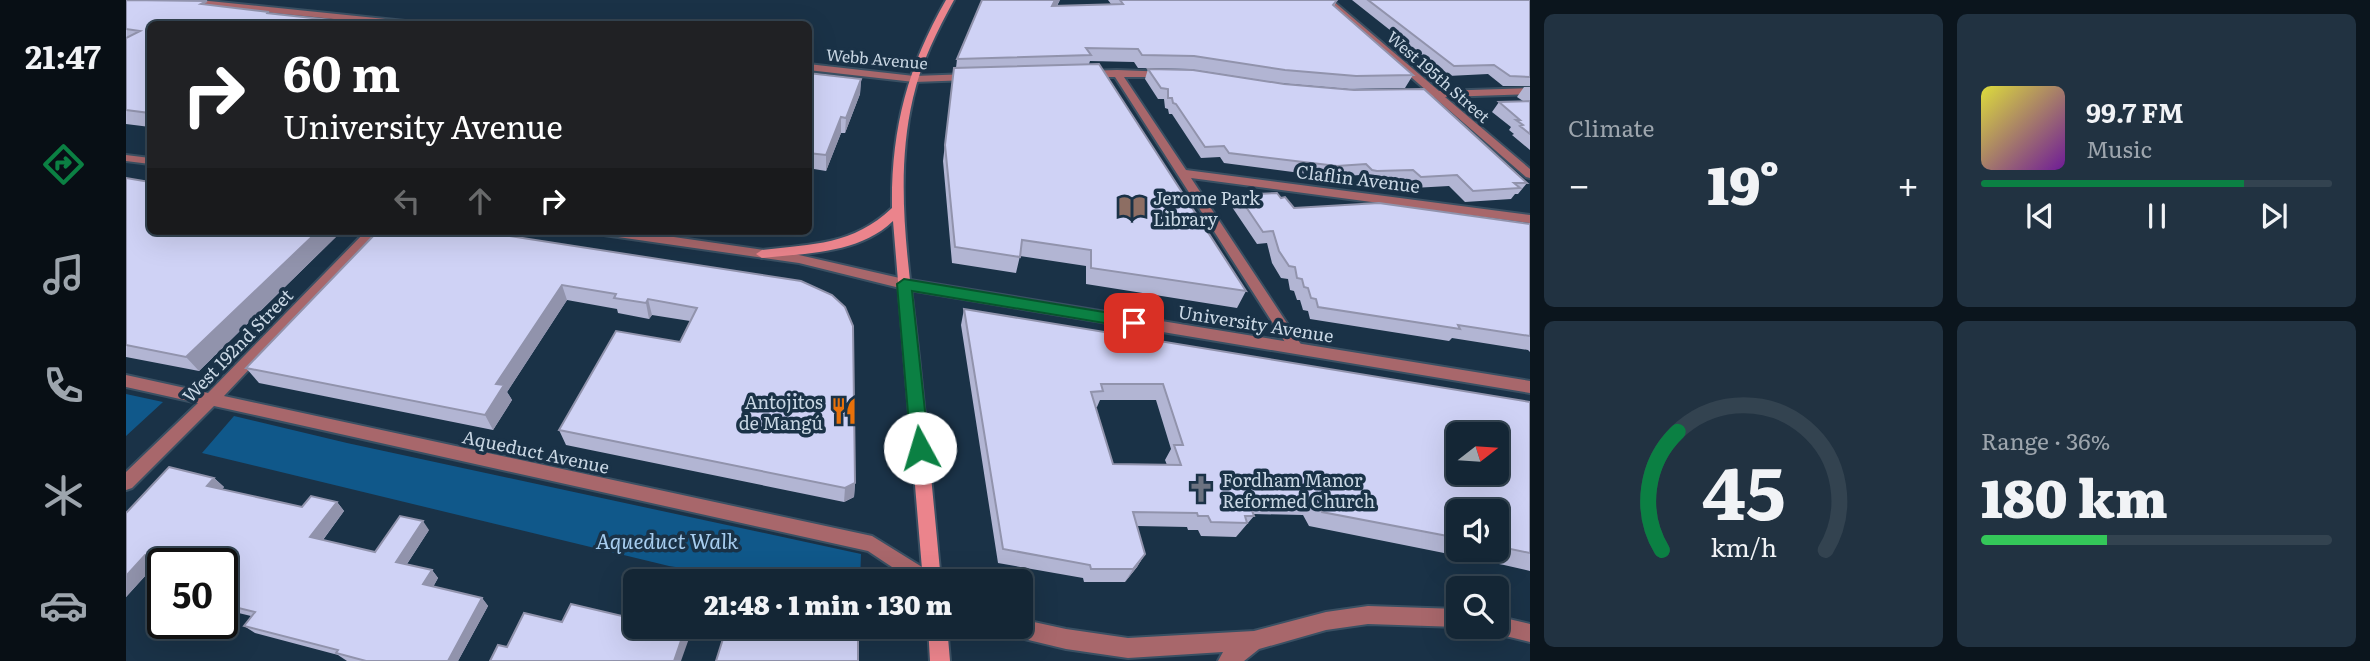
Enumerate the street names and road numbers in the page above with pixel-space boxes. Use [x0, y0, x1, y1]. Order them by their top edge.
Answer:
street label: West 195th Street [1382, 24, 1496, 128]
street label: Webb Avenue [825, 42, 929, 74]
street label: Claflin Avenue [1294, 157, 1422, 199]
street label: West 192nd Street [175, 281, 299, 408]
street label: University Avenue [1176, 297, 1336, 349]
street label: Aqueduct Avenue [460, 422, 612, 480]

